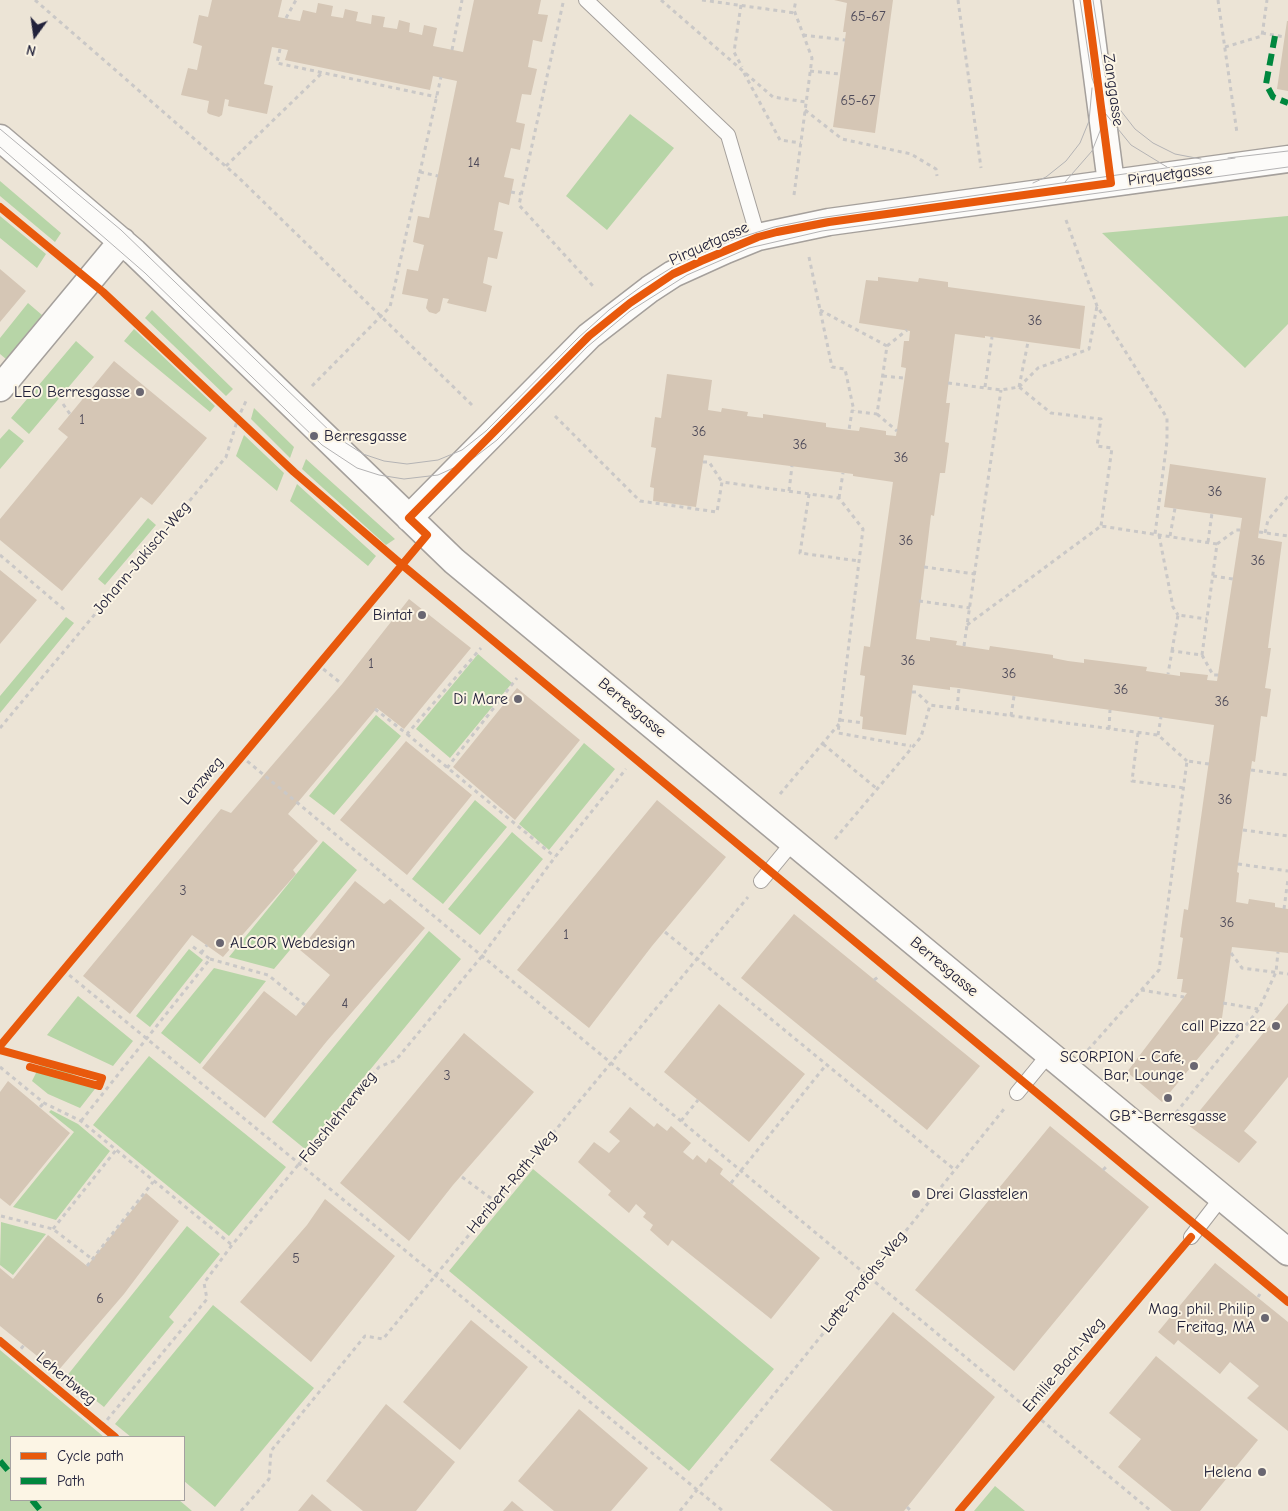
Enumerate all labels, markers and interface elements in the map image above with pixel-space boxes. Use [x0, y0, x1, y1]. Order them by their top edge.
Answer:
house number: 65-67 [850, 9, 886, 25]
north arrow [10, 10, 60, 60]
text: N [25, 41, 38, 59]
street label: Zanggasse [1098, 53, 1128, 127]
house number: 65-67 [840, 93, 876, 109]
house number: 14 [468, 155, 480, 171]
street label: Pirquetgasse [1126, 160, 1214, 190]
street label: Pirquetgasse [666, 218, 752, 270]
house number: 36 [1028, 313, 1042, 329]
place label: LEO Berresgasse [14, 382, 130, 402]
marker: LEO Berresgasse [134, 386, 146, 398]
house number: 1 [79, 412, 85, 428]
house number: 36 [692, 424, 706, 440]
place label: Berresgasse [324, 426, 407, 446]
marker: Berresgasse [308, 430, 320, 442]
house number: 36 [793, 437, 807, 453]
house number: 36 [894, 450, 908, 466]
house number: 36 [1208, 484, 1222, 500]
street label: Johann-Jakisch-Weg [89, 498, 195, 618]
house number: 36 [899, 533, 913, 549]
house number: 36 [1251, 553, 1265, 569]
place label: Bintat [373, 605, 412, 625]
marker: Bintat [416, 609, 428, 621]
house number: 36 [901, 653, 915, 669]
house number: 1 [368, 656, 374, 672]
house number: 36 [1002, 666, 1016, 682]
street label: Berresgasse [594, 674, 670, 742]
house number: 36 [1114, 682, 1128, 698]
place label: Di Mare [453, 689, 508, 709]
marker: Di Mare [512, 693, 524, 705]
house number: 36 [1215, 694, 1229, 710]
street label: Lenzweg [176, 753, 228, 809]
house number: 36 [1218, 792, 1232, 808]
house number: 3 [179, 883, 187, 899]
house number: 36 [1220, 915, 1234, 931]
house number: 1 [563, 927, 569, 943]
place label: ALCOR Webdesign [230, 933, 355, 953]
street label: Berresgasse [906, 933, 982, 1001]
marker: ALCOR Webdesign [214, 937, 226, 949]
house number: 4 [342, 996, 348, 1012]
place label: call Pizza 22 [1181, 1016, 1266, 1036]
marker: call Pizza 22 [1270, 1020, 1282, 1032]
place label: SCORPION - Cafe, Bar, Lounge [1060, 1047, 1184, 1085]
marker: SCORPION - Cafe, Bar, Lounge [1188, 1060, 1200, 1072]
street label: Falschlehnerweg [295, 1067, 381, 1167]
house number: 3 [443, 1068, 451, 1084]
marker: GB*-Berresgasse [1162, 1092, 1174, 1104]
place label: GB*-Berresgasse [1109, 1106, 1227, 1126]
street label: Heribert-Rath-Weg [463, 1126, 561, 1238]
place label: Drei Glasstelen [926, 1184, 1028, 1204]
marker: Drei Glasstelen [910, 1188, 922, 1200]
street label: Lotte-Profohs-Weg [817, 1227, 911, 1337]
house number: 5 [292, 1251, 300, 1267]
house number: 6 [96, 1291, 104, 1307]
place label: Mag. phil. Philip Freitag, MA [1148, 1299, 1255, 1337]
marker: Mag. phil. Philip Freitag, MA [1259, 1312, 1271, 1324]
street label: Emilie-Bach-Weg [1019, 1314, 1109, 1416]
street label: Leherbweg [32, 1348, 100, 1410]
legend [10, 1436, 185, 1501]
text: Cycle path [57, 1447, 124, 1465]
place label: Helena [1204, 1462, 1252, 1482]
marker: Helena [1256, 1466, 1268, 1478]
text: Path [57, 1472, 85, 1490]

